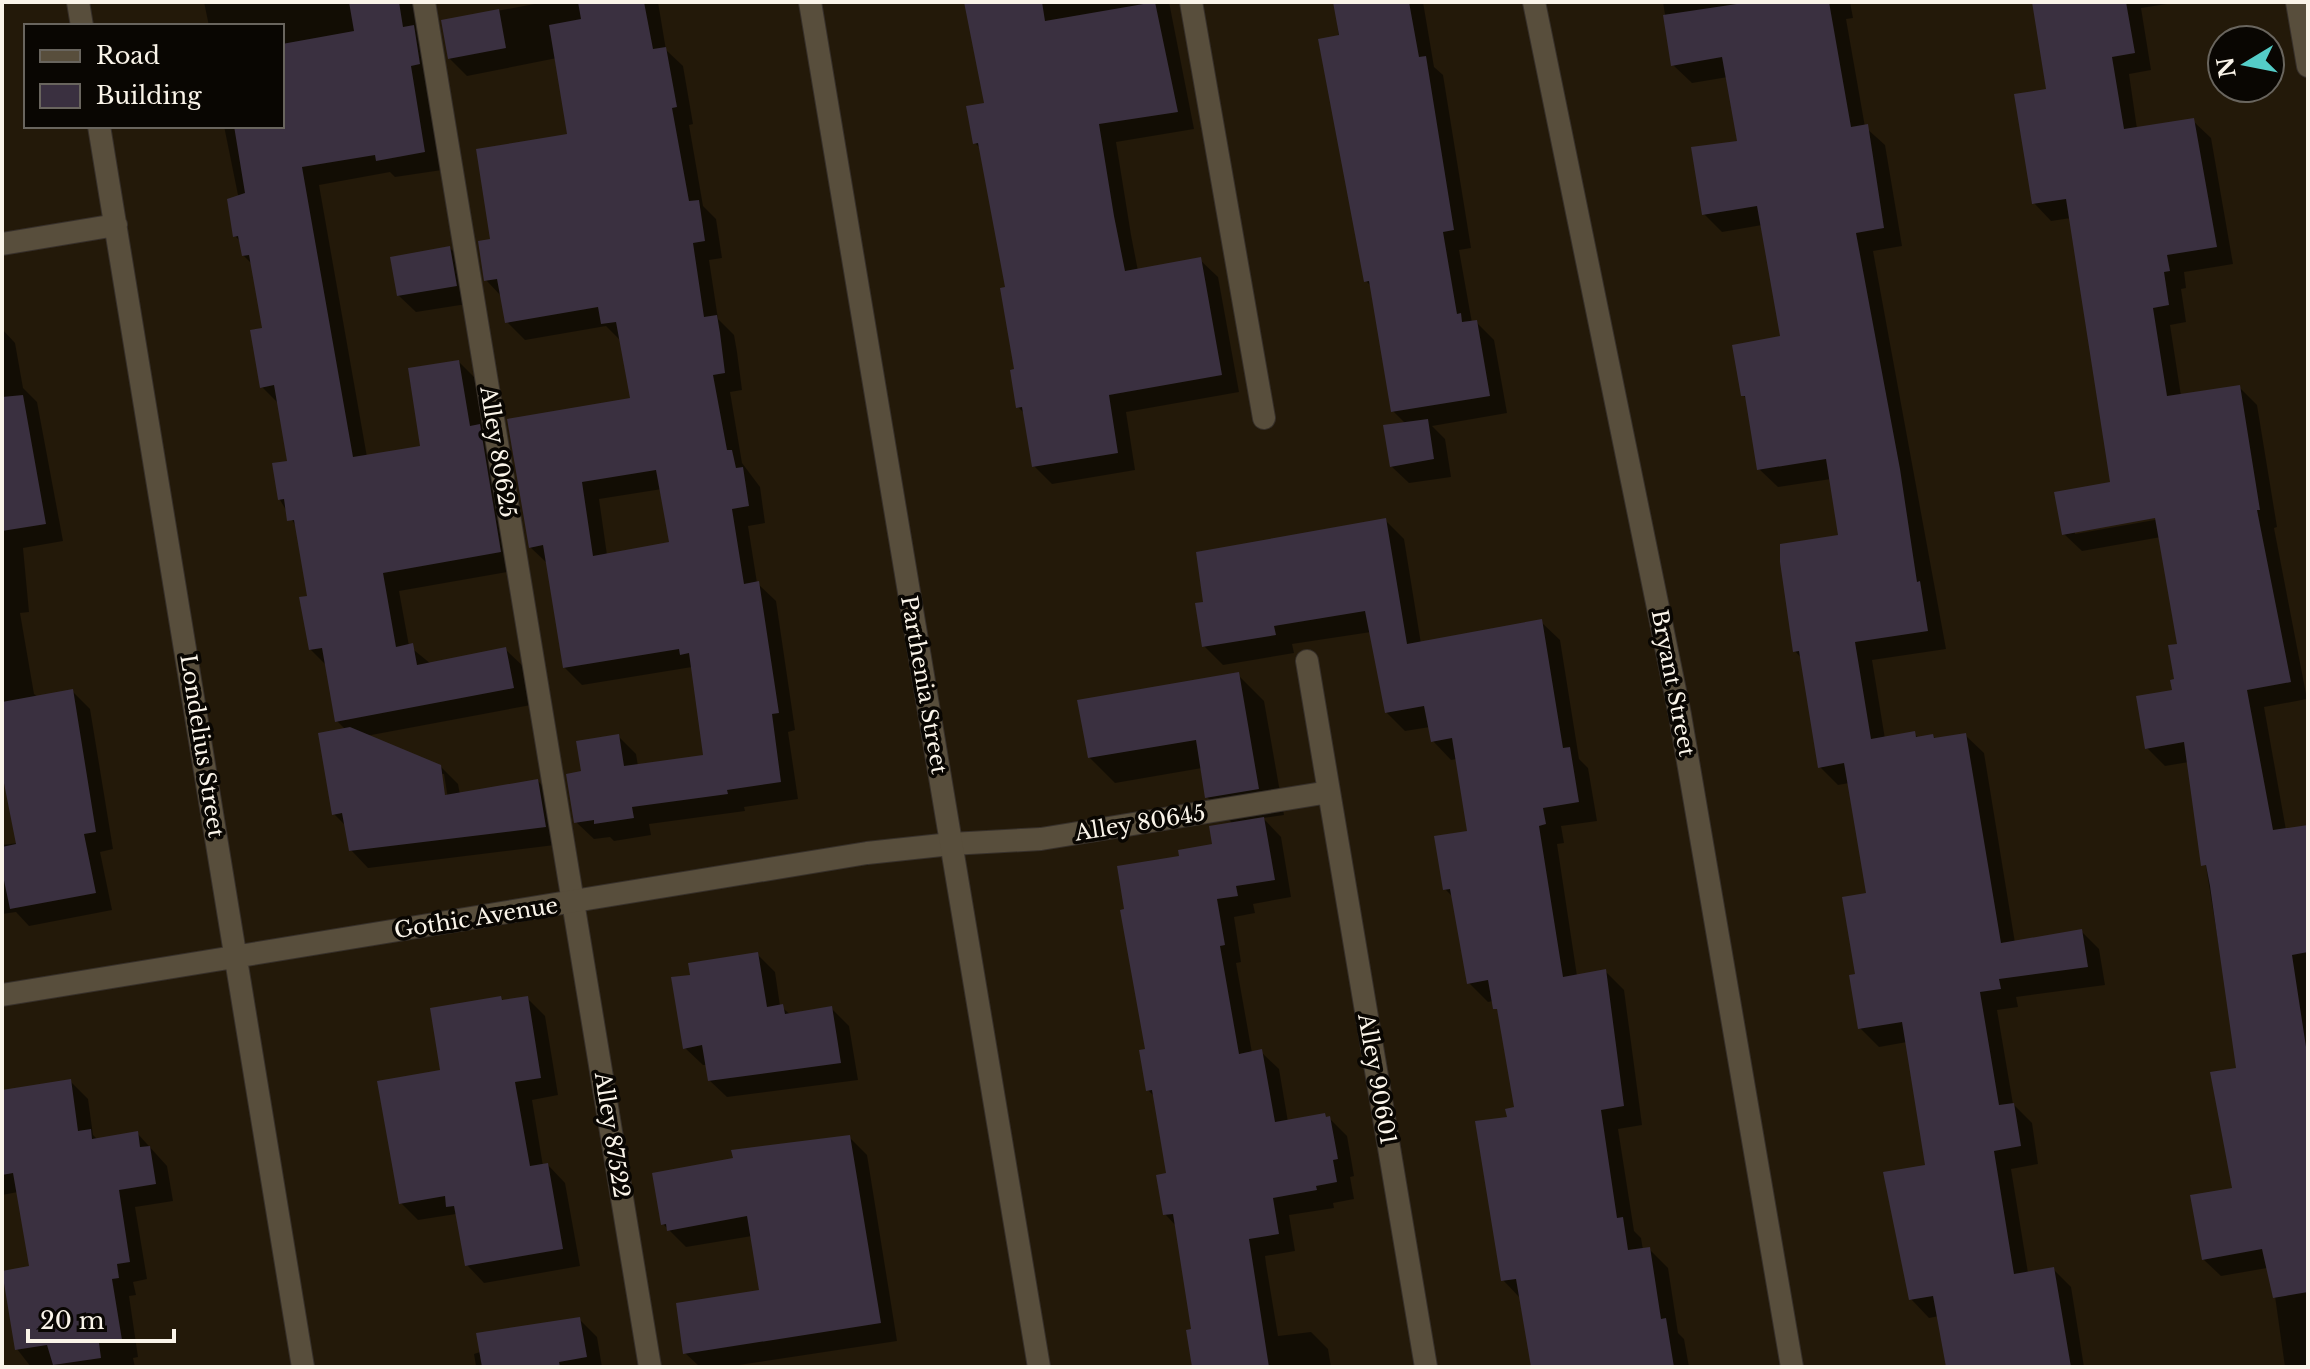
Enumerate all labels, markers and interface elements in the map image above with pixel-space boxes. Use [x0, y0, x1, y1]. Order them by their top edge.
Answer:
legend [24, 24, 284, 128]
north arrow [2206, 24, 2286, 104]
text: Road [96, 41, 160, 70]
text: N [2212, 55, 2242, 80]
text: Building [96, 81, 202, 110]
street label: Alley 80625 [474, 383, 522, 520]
street label: Parthenia Street [895, 594, 953, 777]
street label: Bryant Street [1645, 607, 1701, 760]
street label: Londelius Street [174, 653, 230, 840]
street label: Alley 80645 [1072, 799, 1207, 847]
street label: Gothic Avenue [392, 892, 560, 944]
street label: Alley 90601 [1352, 1010, 1402, 1147]
street label: Alley 87522 [589, 1069, 635, 1200]
scale bar [28, 1293, 174, 1343]
text: 20 m [40, 1306, 105, 1335]

